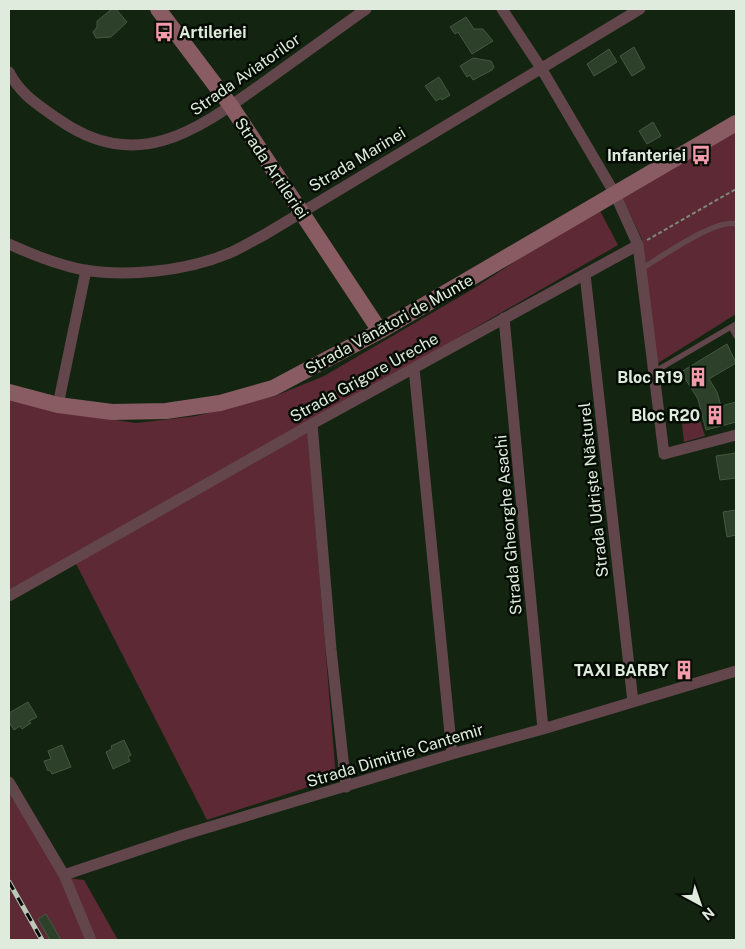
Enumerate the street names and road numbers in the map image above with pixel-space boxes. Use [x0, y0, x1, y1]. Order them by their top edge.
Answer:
street label: Strada Aviatorilor [187, 29, 304, 119]
street label: Strada Artileriei [231, 114, 312, 223]
street label: Strada Marinei [306, 123, 409, 196]
street label: Strada Vânători de Munte [302, 270, 476, 379]
street label: Strada Grigore Ureche [287, 329, 442, 426]
street label: Strada Udriște Năsturel [575, 401, 612, 578]
street label: Strada Gheorghe Asachi [491, 434, 526, 616]
street label: Strada Dimitrie Cantemir [304, 720, 486, 791]

